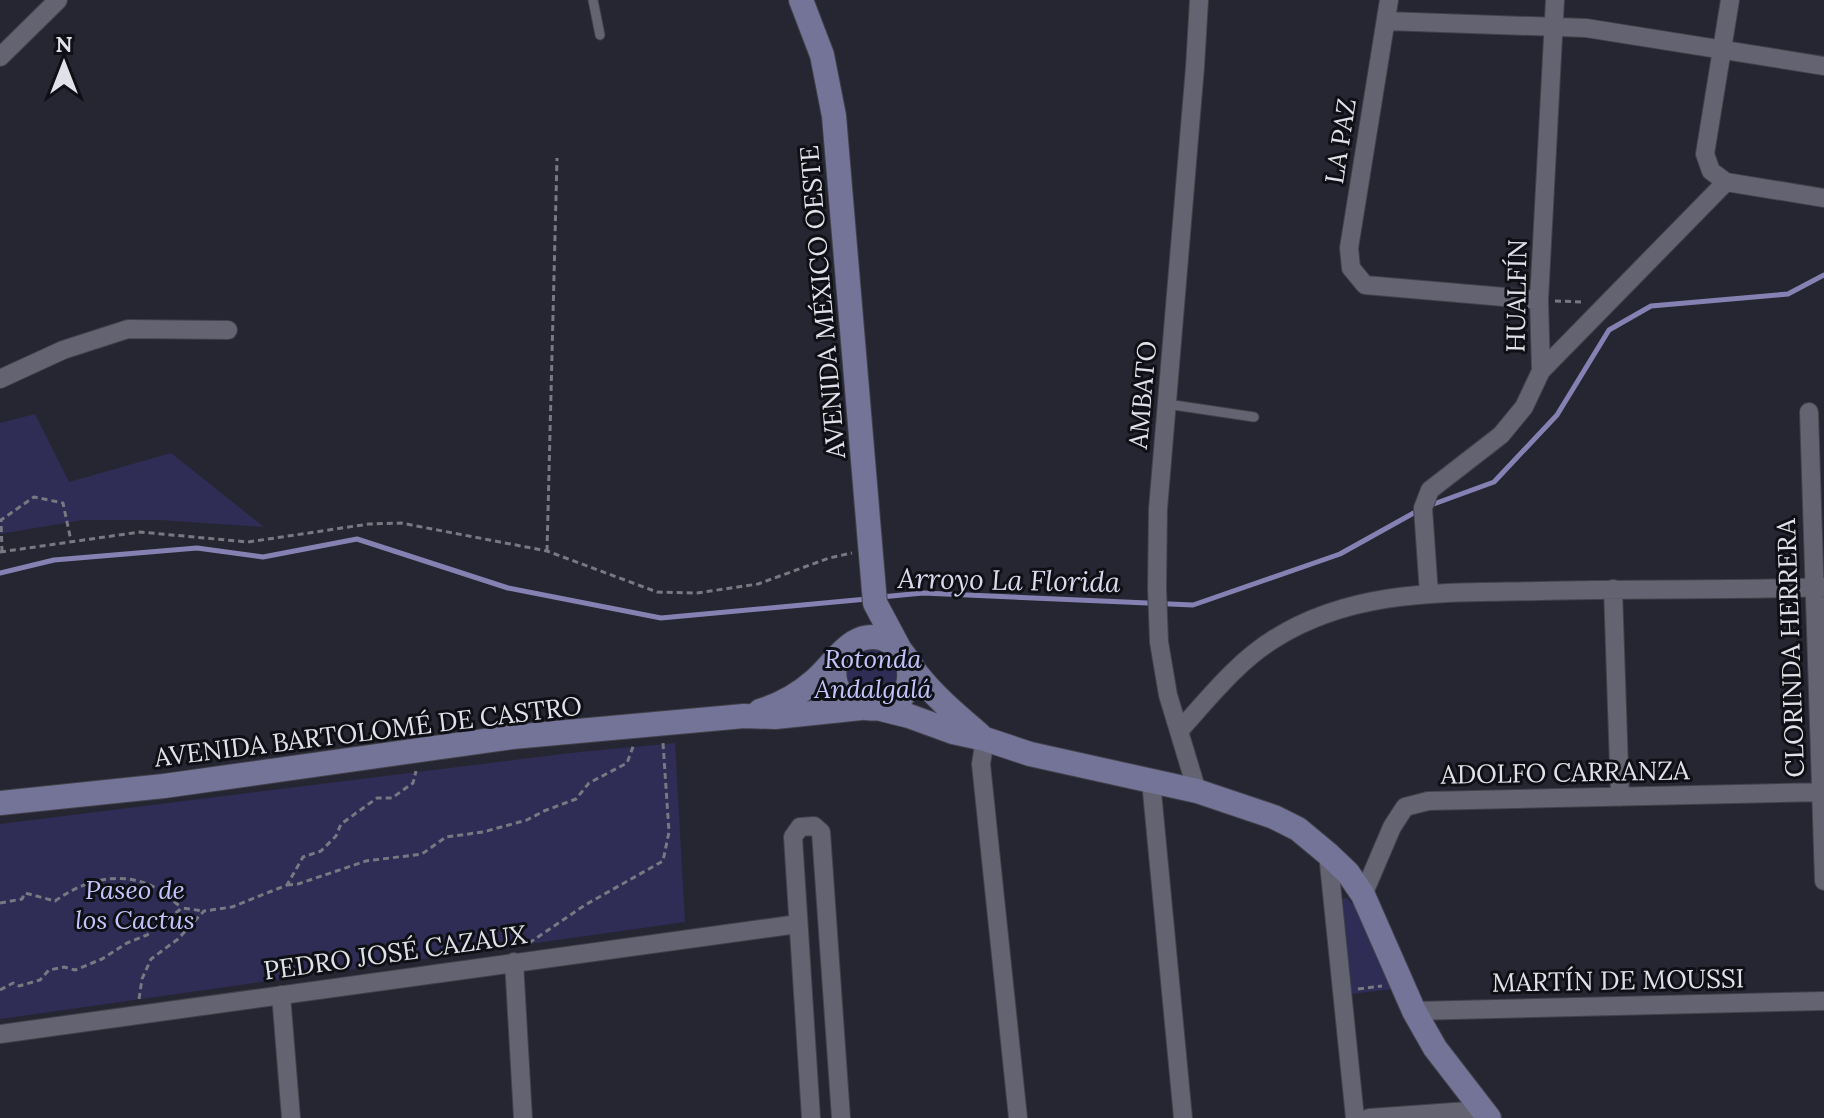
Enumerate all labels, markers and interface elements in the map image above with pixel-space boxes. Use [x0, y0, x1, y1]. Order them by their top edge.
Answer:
north arrow [24, 24, 104, 104]
text: N [55, 30, 73, 58]
street label: LA PAZ [1317, 96, 1363, 186]
street label: AVENIDA MÉXICO OESTE [792, 144, 852, 461]
street label: HUALFÍN [1499, 239, 1533, 353]
street label: AMBATO [1121, 340, 1163, 451]
street label: CLORINDA HERRERA [1769, 517, 1811, 778]
water label: Arroyo La Florida [896, 560, 1121, 600]
park label: Rotonda Andalgalá [813, 642, 933, 705]
street label: AVENIDA BARTOLOMÉ DE CASTRO [151, 688, 584, 774]
street label: ADOLFO CARRANZA [1439, 753, 1690, 791]
park label: Paseo de los Cactus [75, 873, 195, 936]
street label: PEDRO JOSÉ CAZAUX [261, 917, 530, 987]
street label: MARTÍN DE MOUSSI [1491, 961, 1745, 999]

